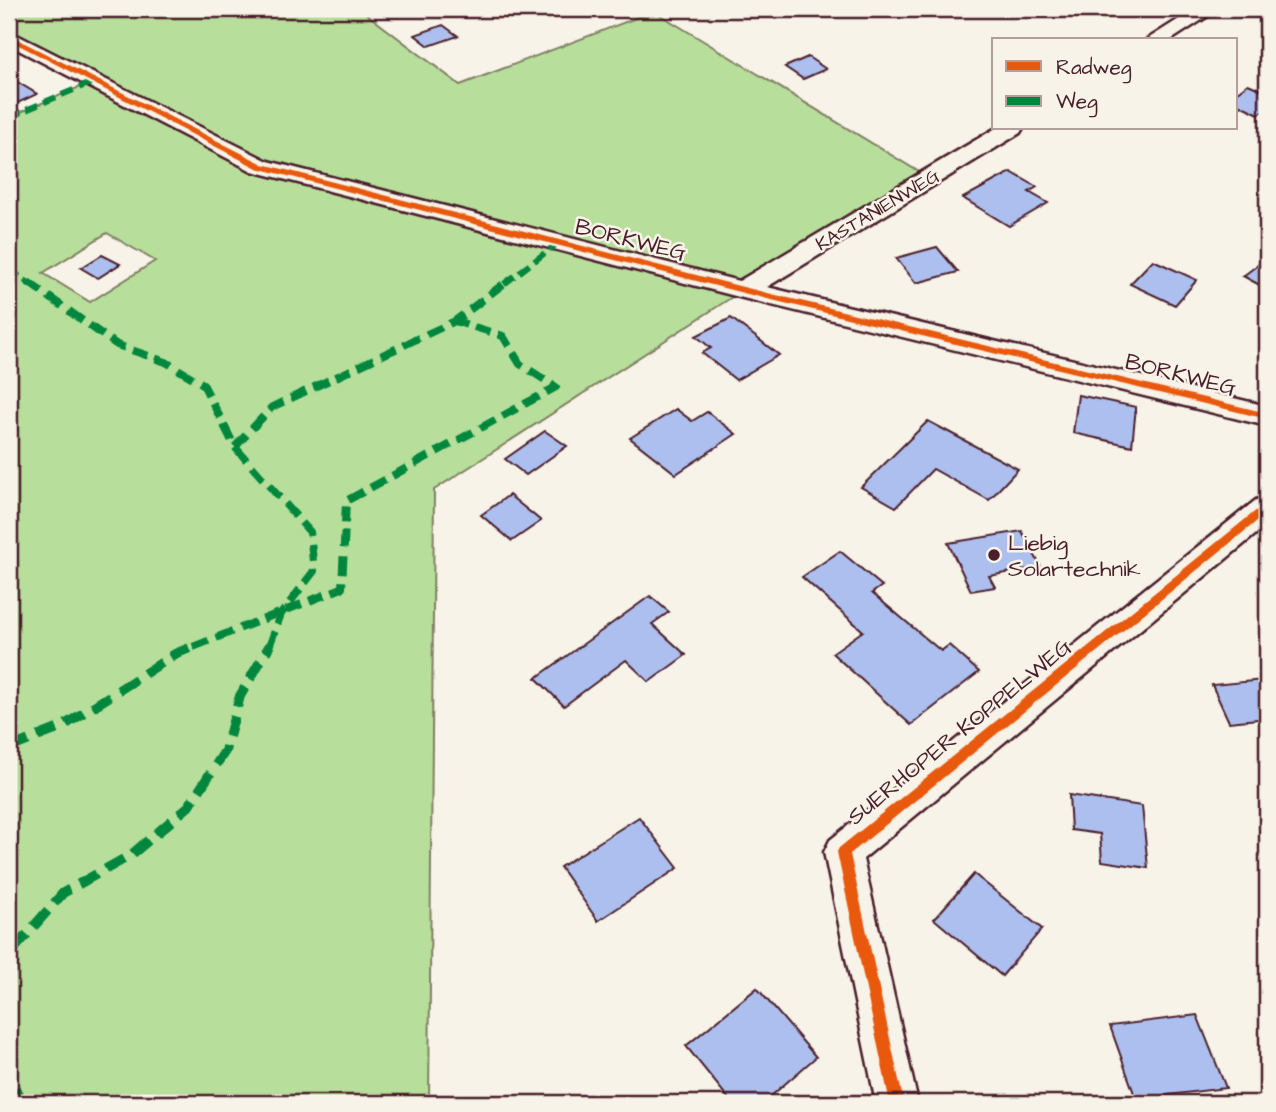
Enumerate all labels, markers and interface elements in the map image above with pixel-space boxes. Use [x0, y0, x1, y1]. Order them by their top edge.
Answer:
legend [992, 38, 1238, 130]
text: Radweg [1056, 53, 1132, 84]
text: Weg [1056, 87, 1098, 118]
street label: KASTANIENWEG [811, 163, 945, 258]
street label: BORKWEG [572, 211, 690, 269]
street label: BORKWEG [1122, 346, 1240, 404]
place label: Liebig Solartechnik [1008, 527, 1141, 585]
marker: Liebig Solartechnik [986, 547, 1002, 563]
street label: SUERHOPER KOPPELWEG [841, 631, 1079, 832]

